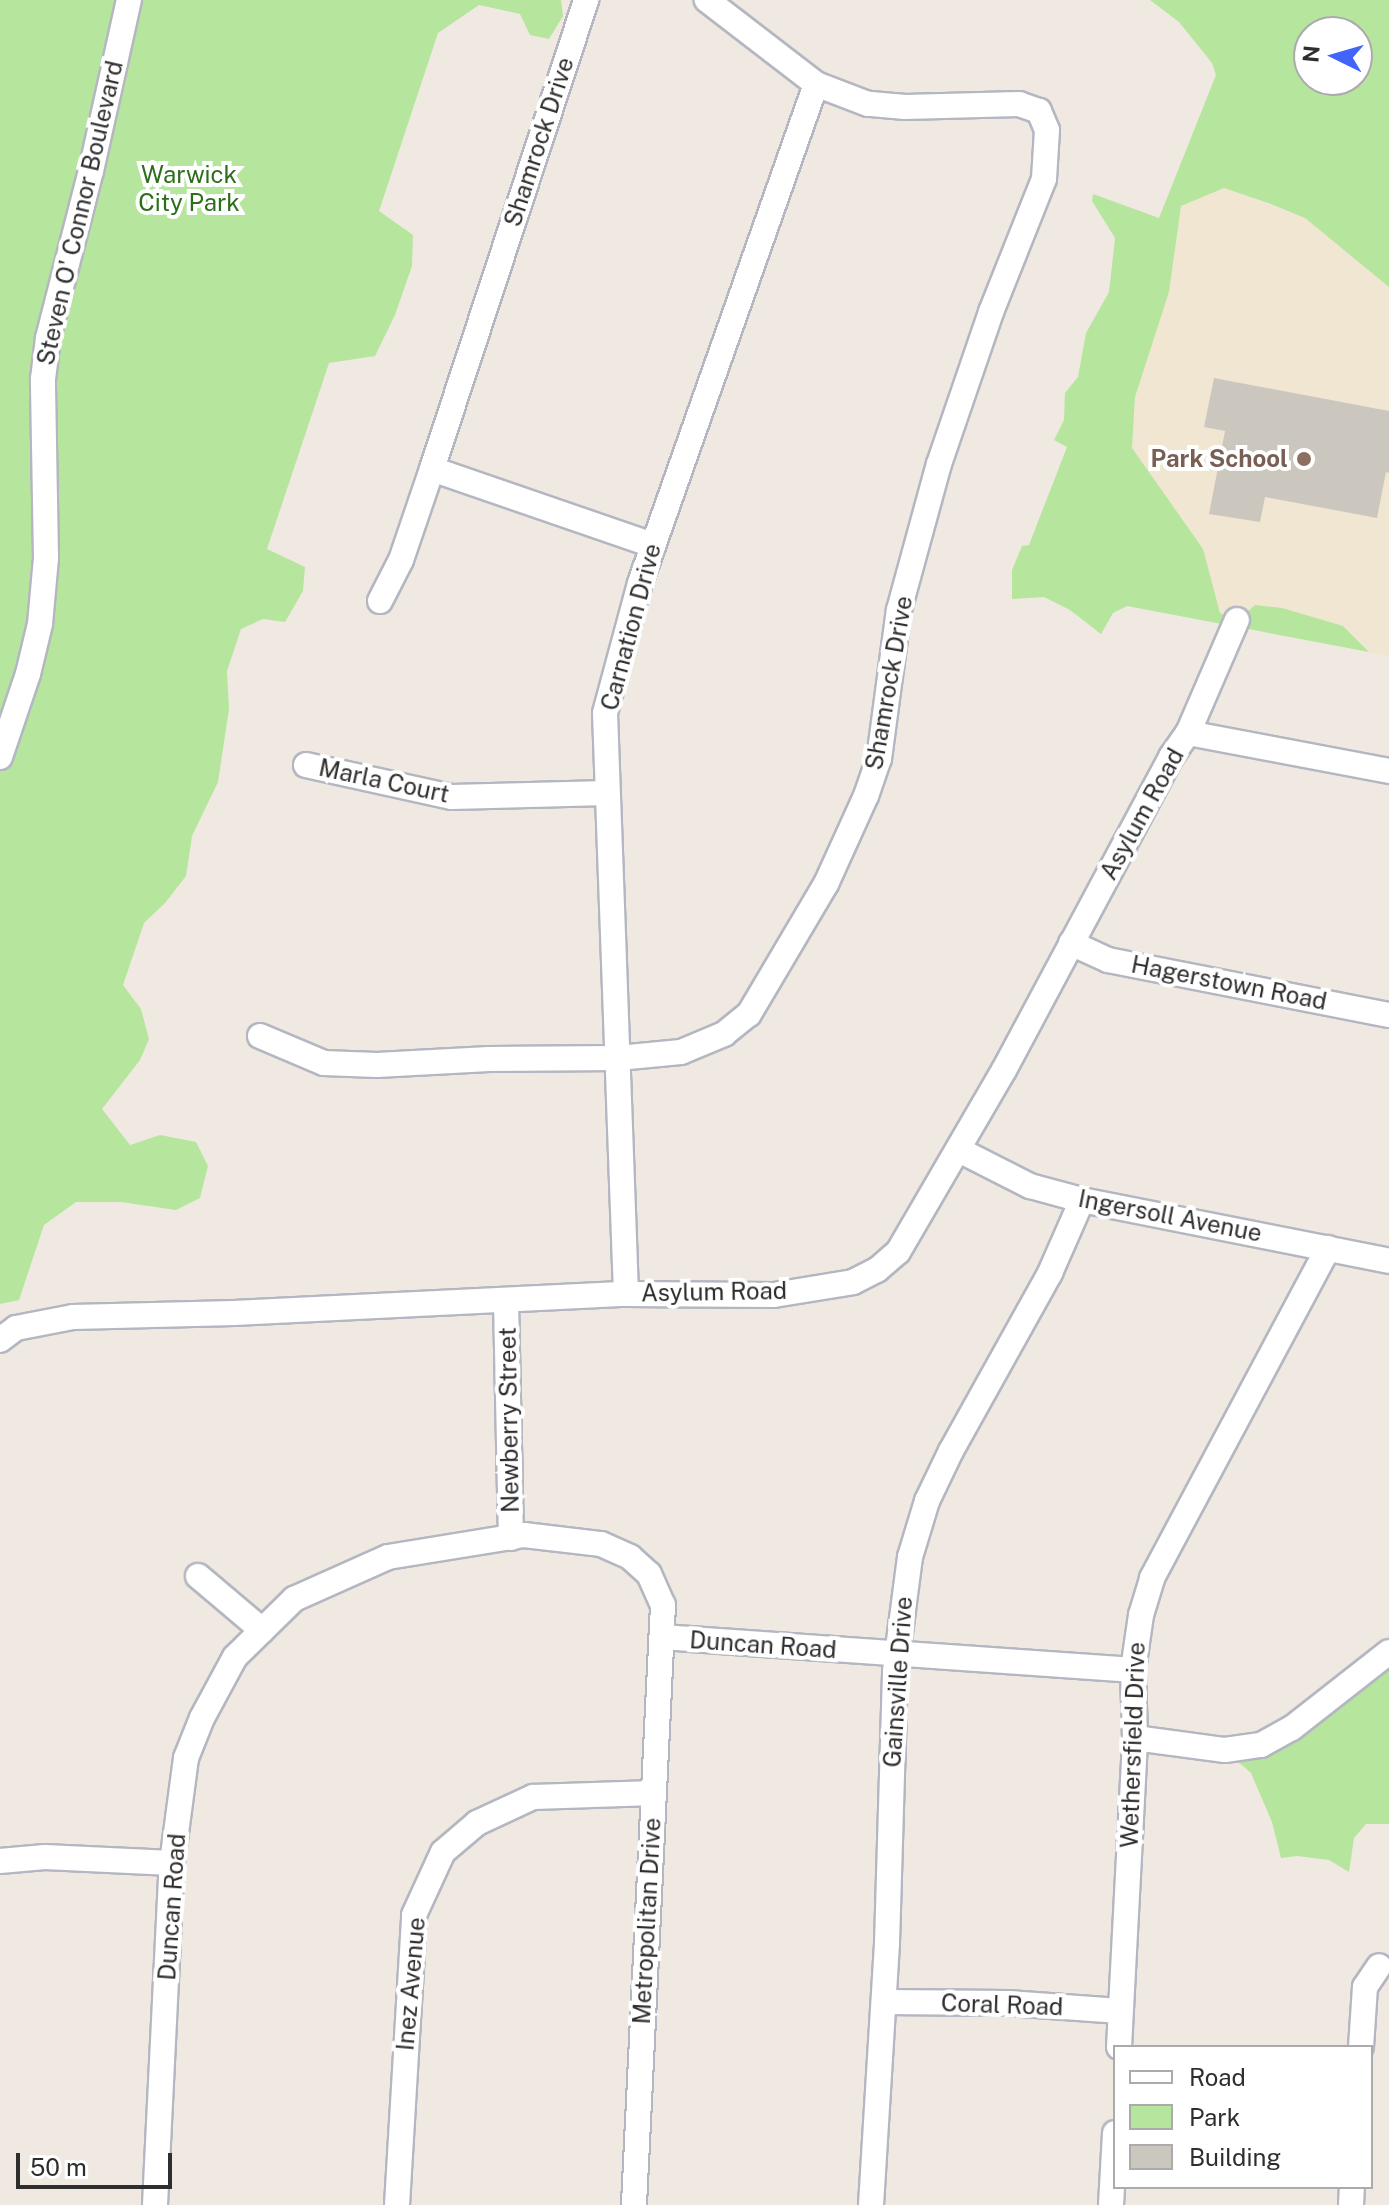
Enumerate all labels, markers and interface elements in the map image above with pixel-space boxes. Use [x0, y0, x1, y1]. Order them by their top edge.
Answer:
north arrow [1293, 16, 1373, 96]
text: N [1297, 44, 1325, 64]
street label: Shamrock Drive [498, 54, 580, 230]
street label: Steven O' Connor Boulevard [31, 58, 129, 368]
park label: Warwick City Park [138, 161, 240, 217]
place label: Park School [1151, 445, 1288, 473]
marker: Park School [1295, 450, 1313, 468]
street label: Carnation Drive [595, 540, 667, 714]
street label: Shamrock Drive [860, 594, 918, 772]
street label: Asylum Road [1094, 743, 1190, 885]
street label: Marla Court [316, 753, 452, 809]
street label: Hagerstown Road [1129, 950, 1329, 1016]
street label: Ingersoll Avenue [1076, 1184, 1264, 1248]
street label: Asylum Road [641, 1276, 787, 1308]
street label: Newberry Street [493, 1327, 525, 1513]
street label: Gainsville Drive [878, 1595, 918, 1769]
street label: Duncan Road [689, 1625, 837, 1665]
street label: Wethersfield Drive [1115, 1642, 1151, 1848]
street label: Metropolitan Drive [627, 1817, 667, 2025]
street label: Duncan Road [152, 1833, 192, 1981]
street label: Inez Avenue [391, 1916, 431, 2052]
street label: Coral Road [940, 1988, 1064, 2022]
legend [1113, 2045, 1373, 2189]
text: Road [1189, 2063, 1246, 2091]
text: Park [1189, 2103, 1240, 2131]
scale bar [20, 2137, 176, 2187]
text: Building [1189, 2143, 1281, 2171]
text: 50 m [30, 2153, 87, 2181]

